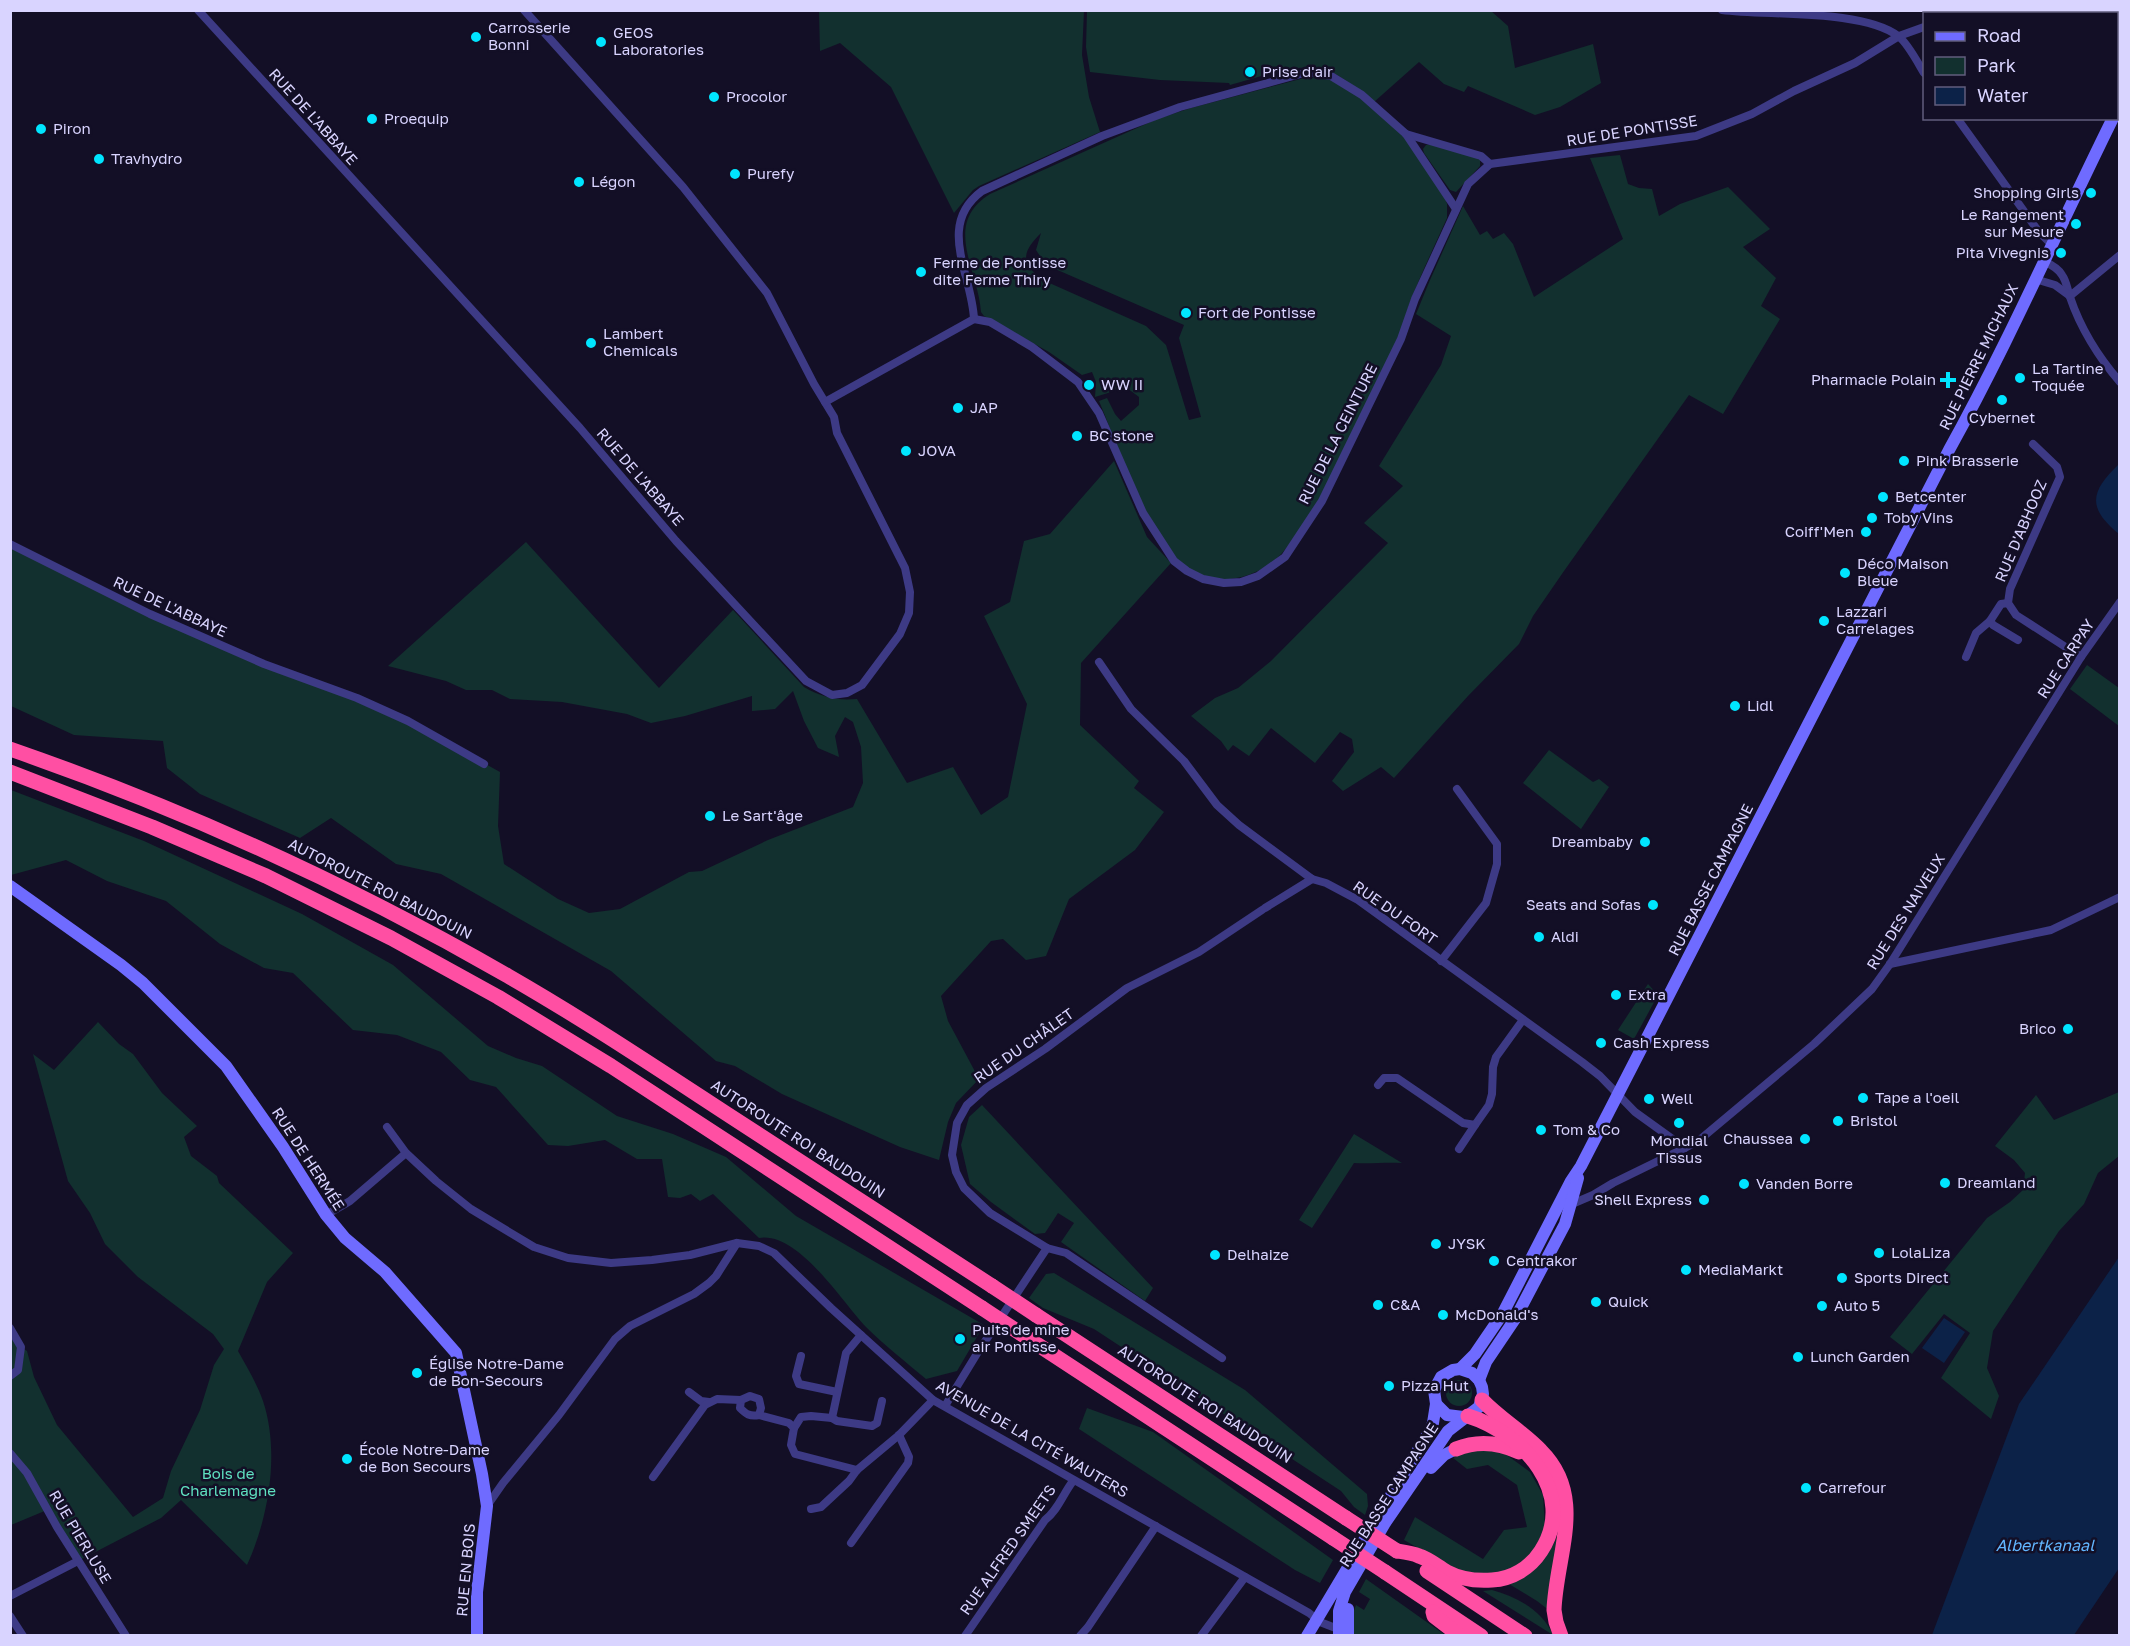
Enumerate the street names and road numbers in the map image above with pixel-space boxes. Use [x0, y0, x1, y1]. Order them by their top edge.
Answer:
street label: RUE DE L'ABBAYE [266, 64, 362, 168]
street label: RUE DE PONTISSE [1565, 111, 1698, 149]
street label: RUE PIERRE MICHAUX [1935, 280, 2021, 433]
street label: RUE DE LA CEINTURE [1294, 360, 1380, 507]
street label: RUE DE L'ABBAYE [593, 424, 688, 529]
street label: RUE D'ABHOOZ [1990, 477, 2050, 584]
street label: RUE DE L'ABBAYE [111, 572, 230, 640]
street label: RUE CARPAY [2033, 615, 2098, 701]
street label: RUE BASSE CAMPAGNE [1664, 801, 1756, 958]
street label: AUTOROUTE ROI BAUDOUIN [286, 834, 475, 942]
street label: RUE DES NAIVEUX [1862, 850, 1948, 973]
street label: RUE DU FORT [1350, 877, 1441, 948]
street label: RUE DU CHÂLET [970, 1004, 1077, 1086]
street label: AUTOROUTE ROI BAUDOUIN [708, 1075, 889, 1201]
street label: RUE DE HERMÉE [269, 1104, 349, 1213]
street label: AUTOROUTE ROI BAUDOUIN [1115, 1340, 1296, 1466]
street label: AVENUE DE LA CITÉ WAUTERS [933, 1376, 1132, 1501]
street label: RUE BASSE CAMPAGNE [1335, 1419, 1441, 1570]
street label: RUE ALFRED SMEETS [955, 1481, 1059, 1618]
street label: RUE PIERLUSE [46, 1487, 116, 1586]
street label: RUE EN BOIS [452, 1523, 478, 1617]

